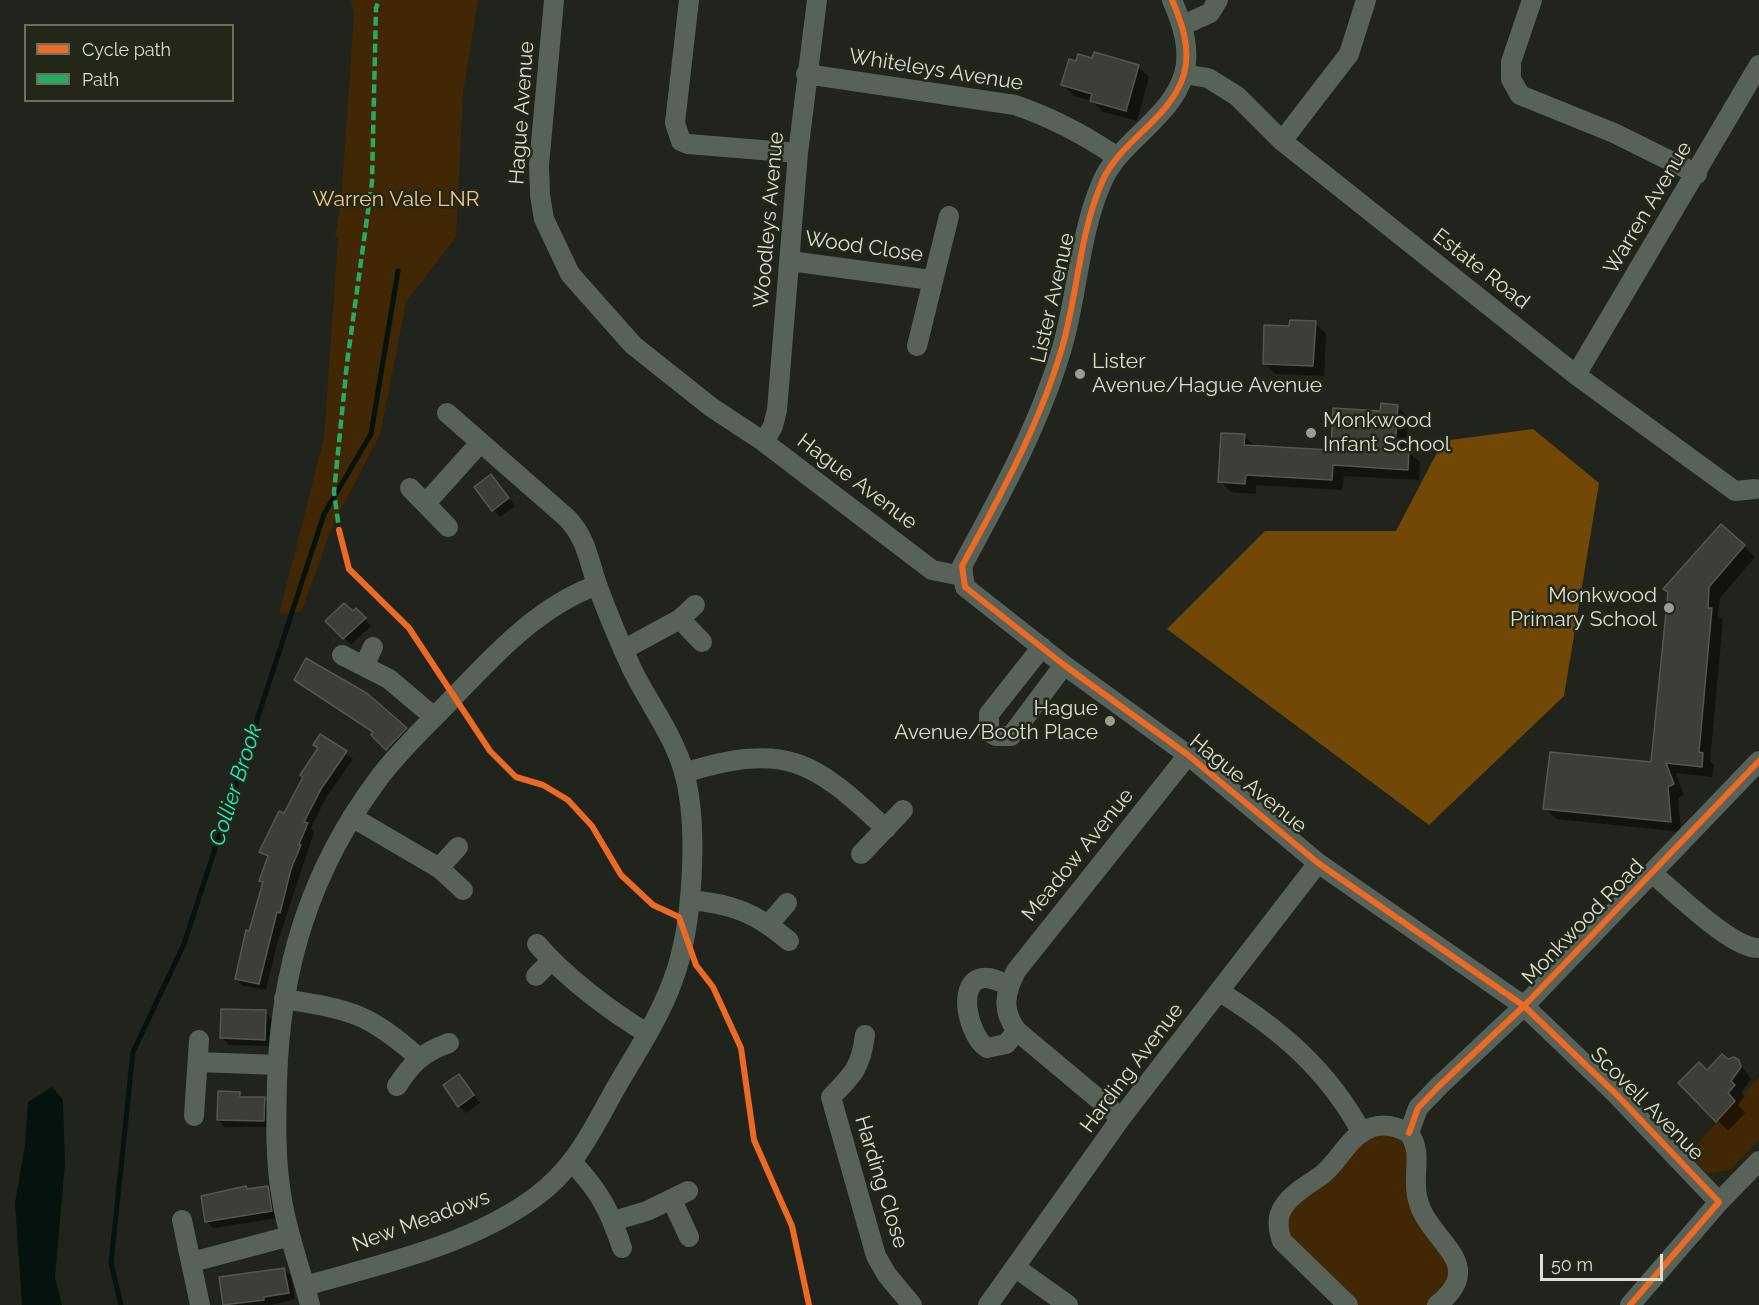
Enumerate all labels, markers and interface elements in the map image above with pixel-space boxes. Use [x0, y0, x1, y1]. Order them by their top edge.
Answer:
legend [24, 24, 234, 102]
text: Cycle path [82, 39, 171, 60]
street label: Hague Avenue [504, 40, 540, 186]
street label: Whiteleys Avenue [847, 44, 1025, 96]
text: Path [82, 69, 119, 90]
street label: Woodleys Avenue [749, 131, 789, 309]
street label: Warren Avenue [1598, 137, 1698, 279]
park label: Warren Vale LNR [313, 187, 479, 213]
street label: Estate Road [1427, 223, 1535, 315]
street label: Wood Close [803, 226, 925, 268]
street label: Lister Avenue [1026, 231, 1080, 365]
place label: Lister Avenue/Hague Avenue [1092, 349, 1322, 399]
marker: Lister Avenue/Hague Avenue [1073, 367, 1087, 381]
place label: Monkwood Infant School [1323, 408, 1450, 458]
marker: Monkwood Infant School [1304, 426, 1318, 440]
street label: Hague Avenue [792, 429, 922, 535]
place label: Monkwood Primary School [1510, 583, 1657, 633]
marker: Monkwood Primary School [1662, 601, 1676, 615]
place label: Hague Avenue/Booth Place [894, 696, 1098, 746]
marker: Hague Avenue/Booth Place [1103, 714, 1117, 728]
water label: Collier Brook [204, 721, 268, 849]
street label: Hague Avenue [1184, 729, 1312, 839]
street label: Meadow Avenue [1017, 784, 1139, 926]
street label: Monkwood Road [1517, 854, 1649, 990]
street label: Harding Avenue [1075, 998, 1189, 1138]
street label: Scovell Avenue [1585, 1042, 1709, 1166]
street label: Harding Close [849, 1113, 913, 1251]
street label: New Meadows [349, 1184, 493, 1258]
scale bar [1543, 1242, 1666, 1280]
text: 50 m [1551, 1254, 1593, 1275]

